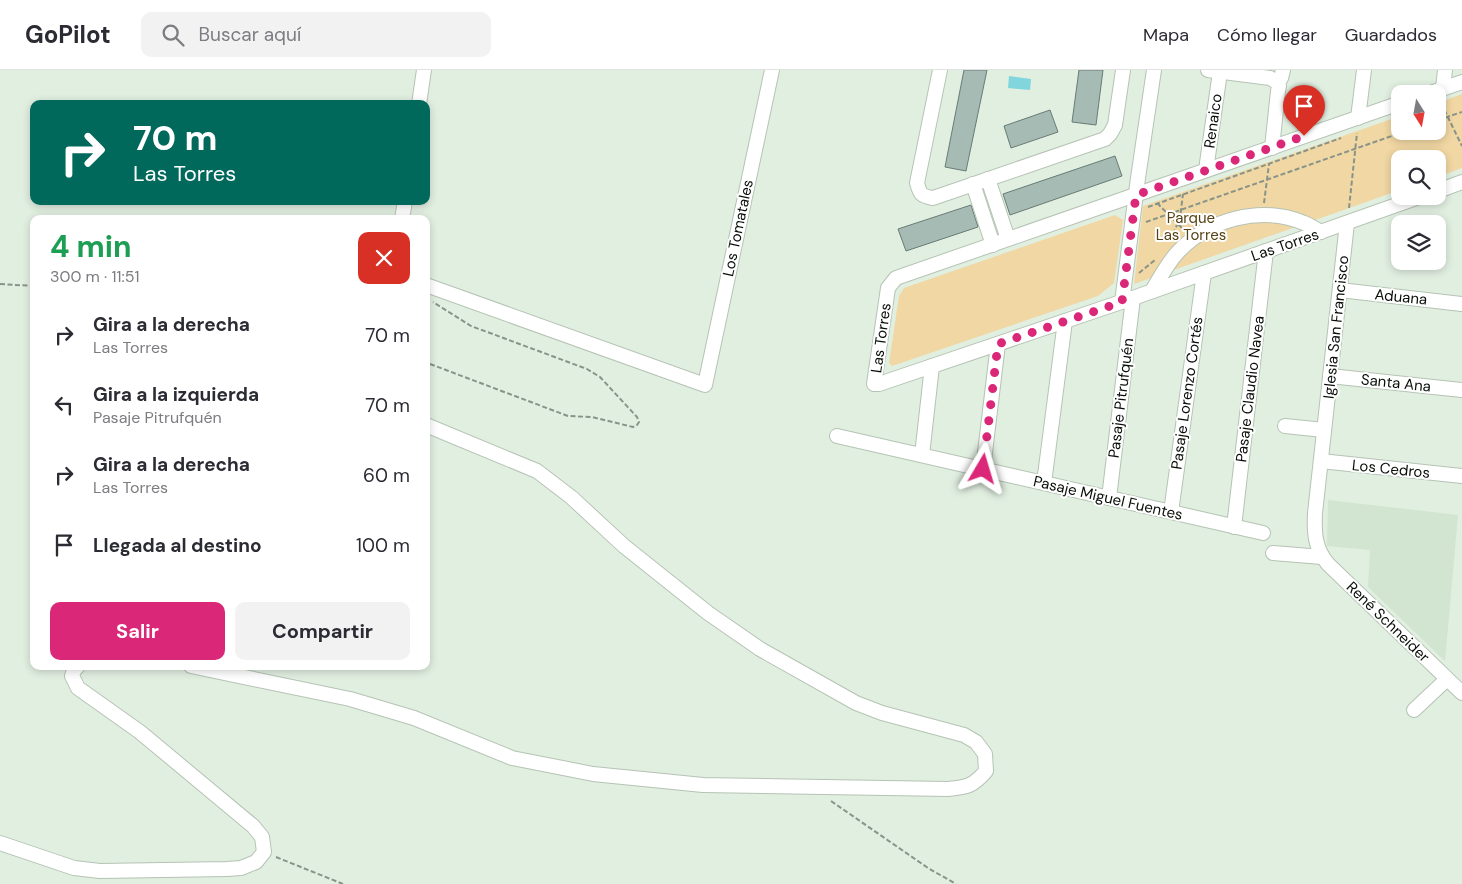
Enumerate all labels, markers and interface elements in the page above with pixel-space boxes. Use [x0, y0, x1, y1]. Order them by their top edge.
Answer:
search box [141, 12, 491, 57]
text: GoPilot [25, 19, 111, 50]
icon: search [159, 21, 187, 49]
text: Buscar aquí [199, 22, 301, 47]
text: Mapa [1143, 23, 1189, 47]
text: Cómo llegar [1217, 23, 1317, 47]
text: Guardados [1345, 23, 1437, 47]
pin [1283, 85, 1325, 136]
north arrow [1391, 85, 1446, 140]
map controls [1391, 85, 1446, 270]
street label: Renaico [1199, 92, 1227, 150]
icon: arrive [1290, 92, 1318, 120]
text: 70 m [133, 115, 217, 161]
icon: right [50, 120, 115, 185]
button: search [1391, 150, 1446, 205]
text: Las Torres [133, 159, 236, 188]
street label: Los Tomatales [718, 178, 758, 278]
park label: Parque Las Torres [1156, 208, 1226, 245]
button: layers [1391, 215, 1446, 270]
street label: Las Torres [1248, 224, 1322, 266]
text: 4 min [50, 227, 132, 266]
button: close [358, 232, 410, 284]
street label: Iglesia San Francisco [1319, 254, 1353, 400]
text: 300 m · 11:51 [50, 266, 140, 287]
street label: Aduana [1374, 284, 1428, 310]
street label: Las Torres [866, 302, 896, 374]
text: Gira a la derecha [93, 312, 250, 337]
street label: Pasaje Lorenzo Cortés [1166, 315, 1208, 471]
street label: Pasaje Claudio Navea [1231, 315, 1269, 463]
icon: right [50, 321, 78, 349]
text: 70 m [365, 323, 410, 348]
text: Las Torres [93, 337, 168, 358]
street label: Pasaje Pitrufquén [1104, 337, 1138, 459]
street label: Santa Ana [1360, 369, 1432, 397]
text: Gira a la izquierda [93, 382, 259, 407]
icon: left [50, 391, 78, 419]
text: 70 m [365, 393, 410, 418]
text: Pasaje Pitrufquén [93, 407, 222, 428]
position arrow [956, 442, 1008, 494]
text: Gira a la derecha [93, 452, 250, 477]
street label: Los Cedros [1351, 455, 1431, 483]
icon: right [50, 461, 78, 489]
text: 60 m [363, 463, 410, 488]
street label: Pasaje Miguel Fuentes [1031, 471, 1185, 525]
text: Las Torres [93, 477, 168, 498]
icon: arrive [50, 531, 78, 559]
text: Llegada al destino [93, 533, 262, 558]
text: 100 m [356, 533, 410, 558]
street label: René Schneider [1342, 577, 1434, 667]
button: Salir [50, 602, 225, 660]
button: Compartir [235, 602, 410, 660]

